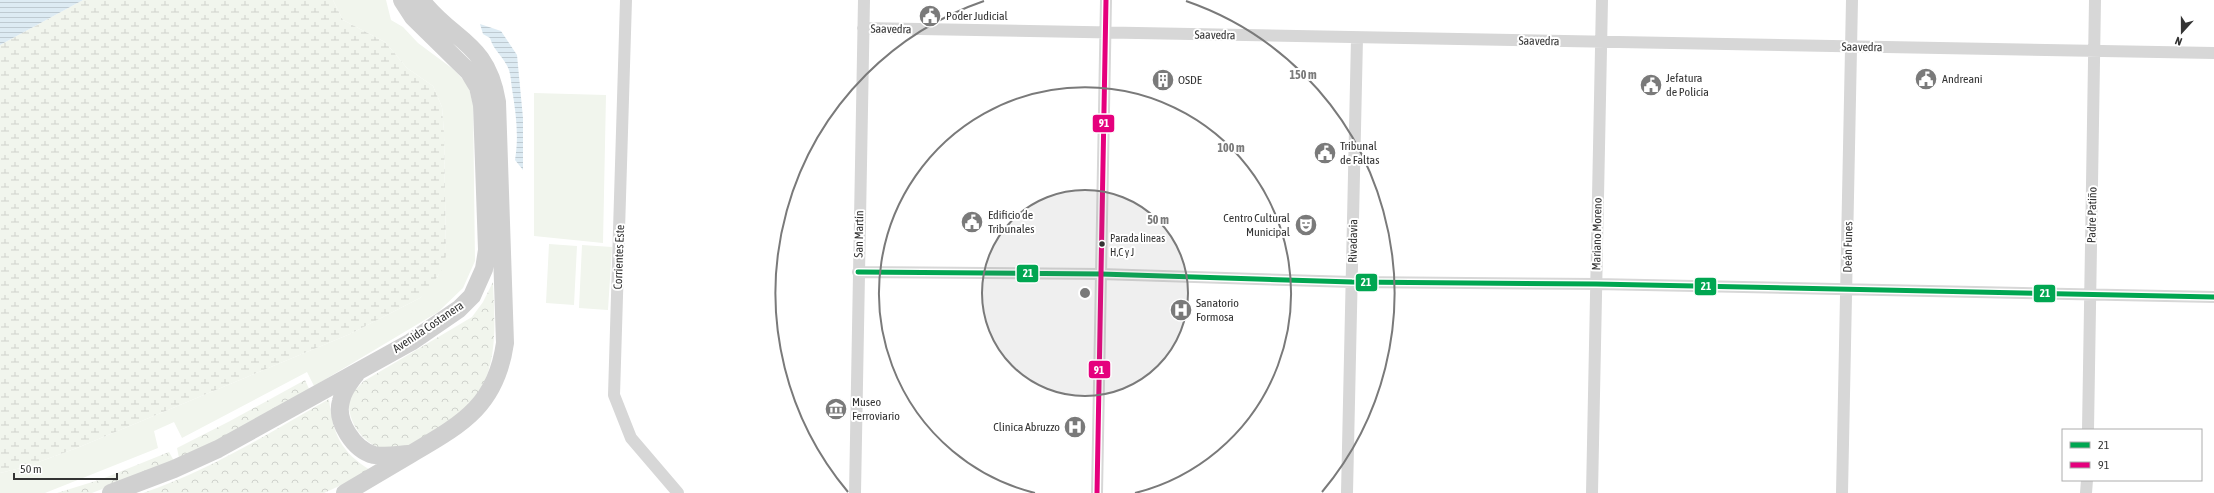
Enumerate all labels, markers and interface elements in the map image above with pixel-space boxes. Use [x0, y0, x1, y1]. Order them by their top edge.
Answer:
public building icon: Poder Judicial [917, 3, 943, 29]
place label: Poder Judicial [946, 9, 1009, 23]
north arrow [2162, 12, 2202, 52]
street label: Saavedra [870, 22, 912, 36]
street label: Saavedra [1194, 28, 1236, 42]
street label: Saavedra [1518, 34, 1560, 48]
text: N [2173, 35, 2184, 48]
street label: Saavedra [1841, 40, 1883, 54]
public building icon: Andreani [1913, 66, 1939, 92]
building icon: OSDE [1150, 67, 1176, 93]
text: 150 m [1289, 68, 1317, 82]
place label: Jefatura de Policía [1666, 71, 1709, 99]
public building icon: Jefatura de Policía [1638, 72, 1664, 98]
place label: Andreani [1942, 72, 1983, 86]
place label: OSDE [1178, 73, 1202, 87]
line badge: 91 [1092, 114, 1115, 133]
text: 91 [1099, 117, 1109, 129]
place label: Tribunal de Faltas [1340, 139, 1379, 167]
public building icon: Tribunal de Faltas [1312, 140, 1338, 166]
text: 100 m [1217, 141, 1245, 155]
street label: Padre Patiño [2085, 186, 2099, 243]
street label: Mariano Moreno [1589, 197, 1605, 270]
place label: Edificio de Tribunales [988, 208, 1034, 236]
public building icon: Edificio de Tribunales [959, 209, 985, 235]
street label: San Martín [852, 210, 866, 258]
place label: Centro Cultural Municipal [1223, 211, 1291, 239]
theatre icon: Centro Cultural Municipal [1293, 212, 1319, 238]
text: 50 m [1147, 213, 1169, 227]
street label: Rivadavia [1346, 219, 1360, 263]
street label: Deán Funes [1841, 221, 1855, 273]
street label: Corrientes Este [611, 224, 627, 290]
place label: Parada lineas H,C y J [1110, 232, 1165, 258]
marker: Parada lineas H,C y J [1097, 239, 1107, 249]
line badge: 21 [1016, 264, 1039, 283]
text: 21 [1023, 267, 1033, 279]
line badge: 21 [1355, 273, 1378, 292]
text: 21 [1361, 276, 1371, 288]
line badge: 21 [1694, 277, 1717, 296]
text: 21 [1701, 280, 1711, 292]
line badge: 21 [2033, 284, 2056, 303]
centre of rings [1078, 286, 1092, 300]
text: 21 [2040, 287, 2050, 299]
place label: Sanatorio Formosa [1196, 296, 1239, 324]
hospital icon: Sanatorio Formosa [1168, 297, 1194, 323]
street label: Avenida Costanera [390, 298, 466, 356]
line badge: 91 [1088, 360, 1111, 379]
text: 91 [1094, 364, 1104, 376]
place label: Museo Ferroviario [852, 395, 900, 423]
museum icon: Museo Ferroviario [823, 396, 849, 422]
hospital icon: Clinica Abruzzo [1062, 414, 1088, 440]
place label: Clinica Abruzzo [993, 420, 1060, 434]
legend [2062, 429, 2202, 481]
text: 21 [2098, 438, 2110, 452]
scale bar [14, 455, 117, 481]
text: 91 [2098, 458, 2110, 472]
text: 50 m [20, 462, 42, 476]

